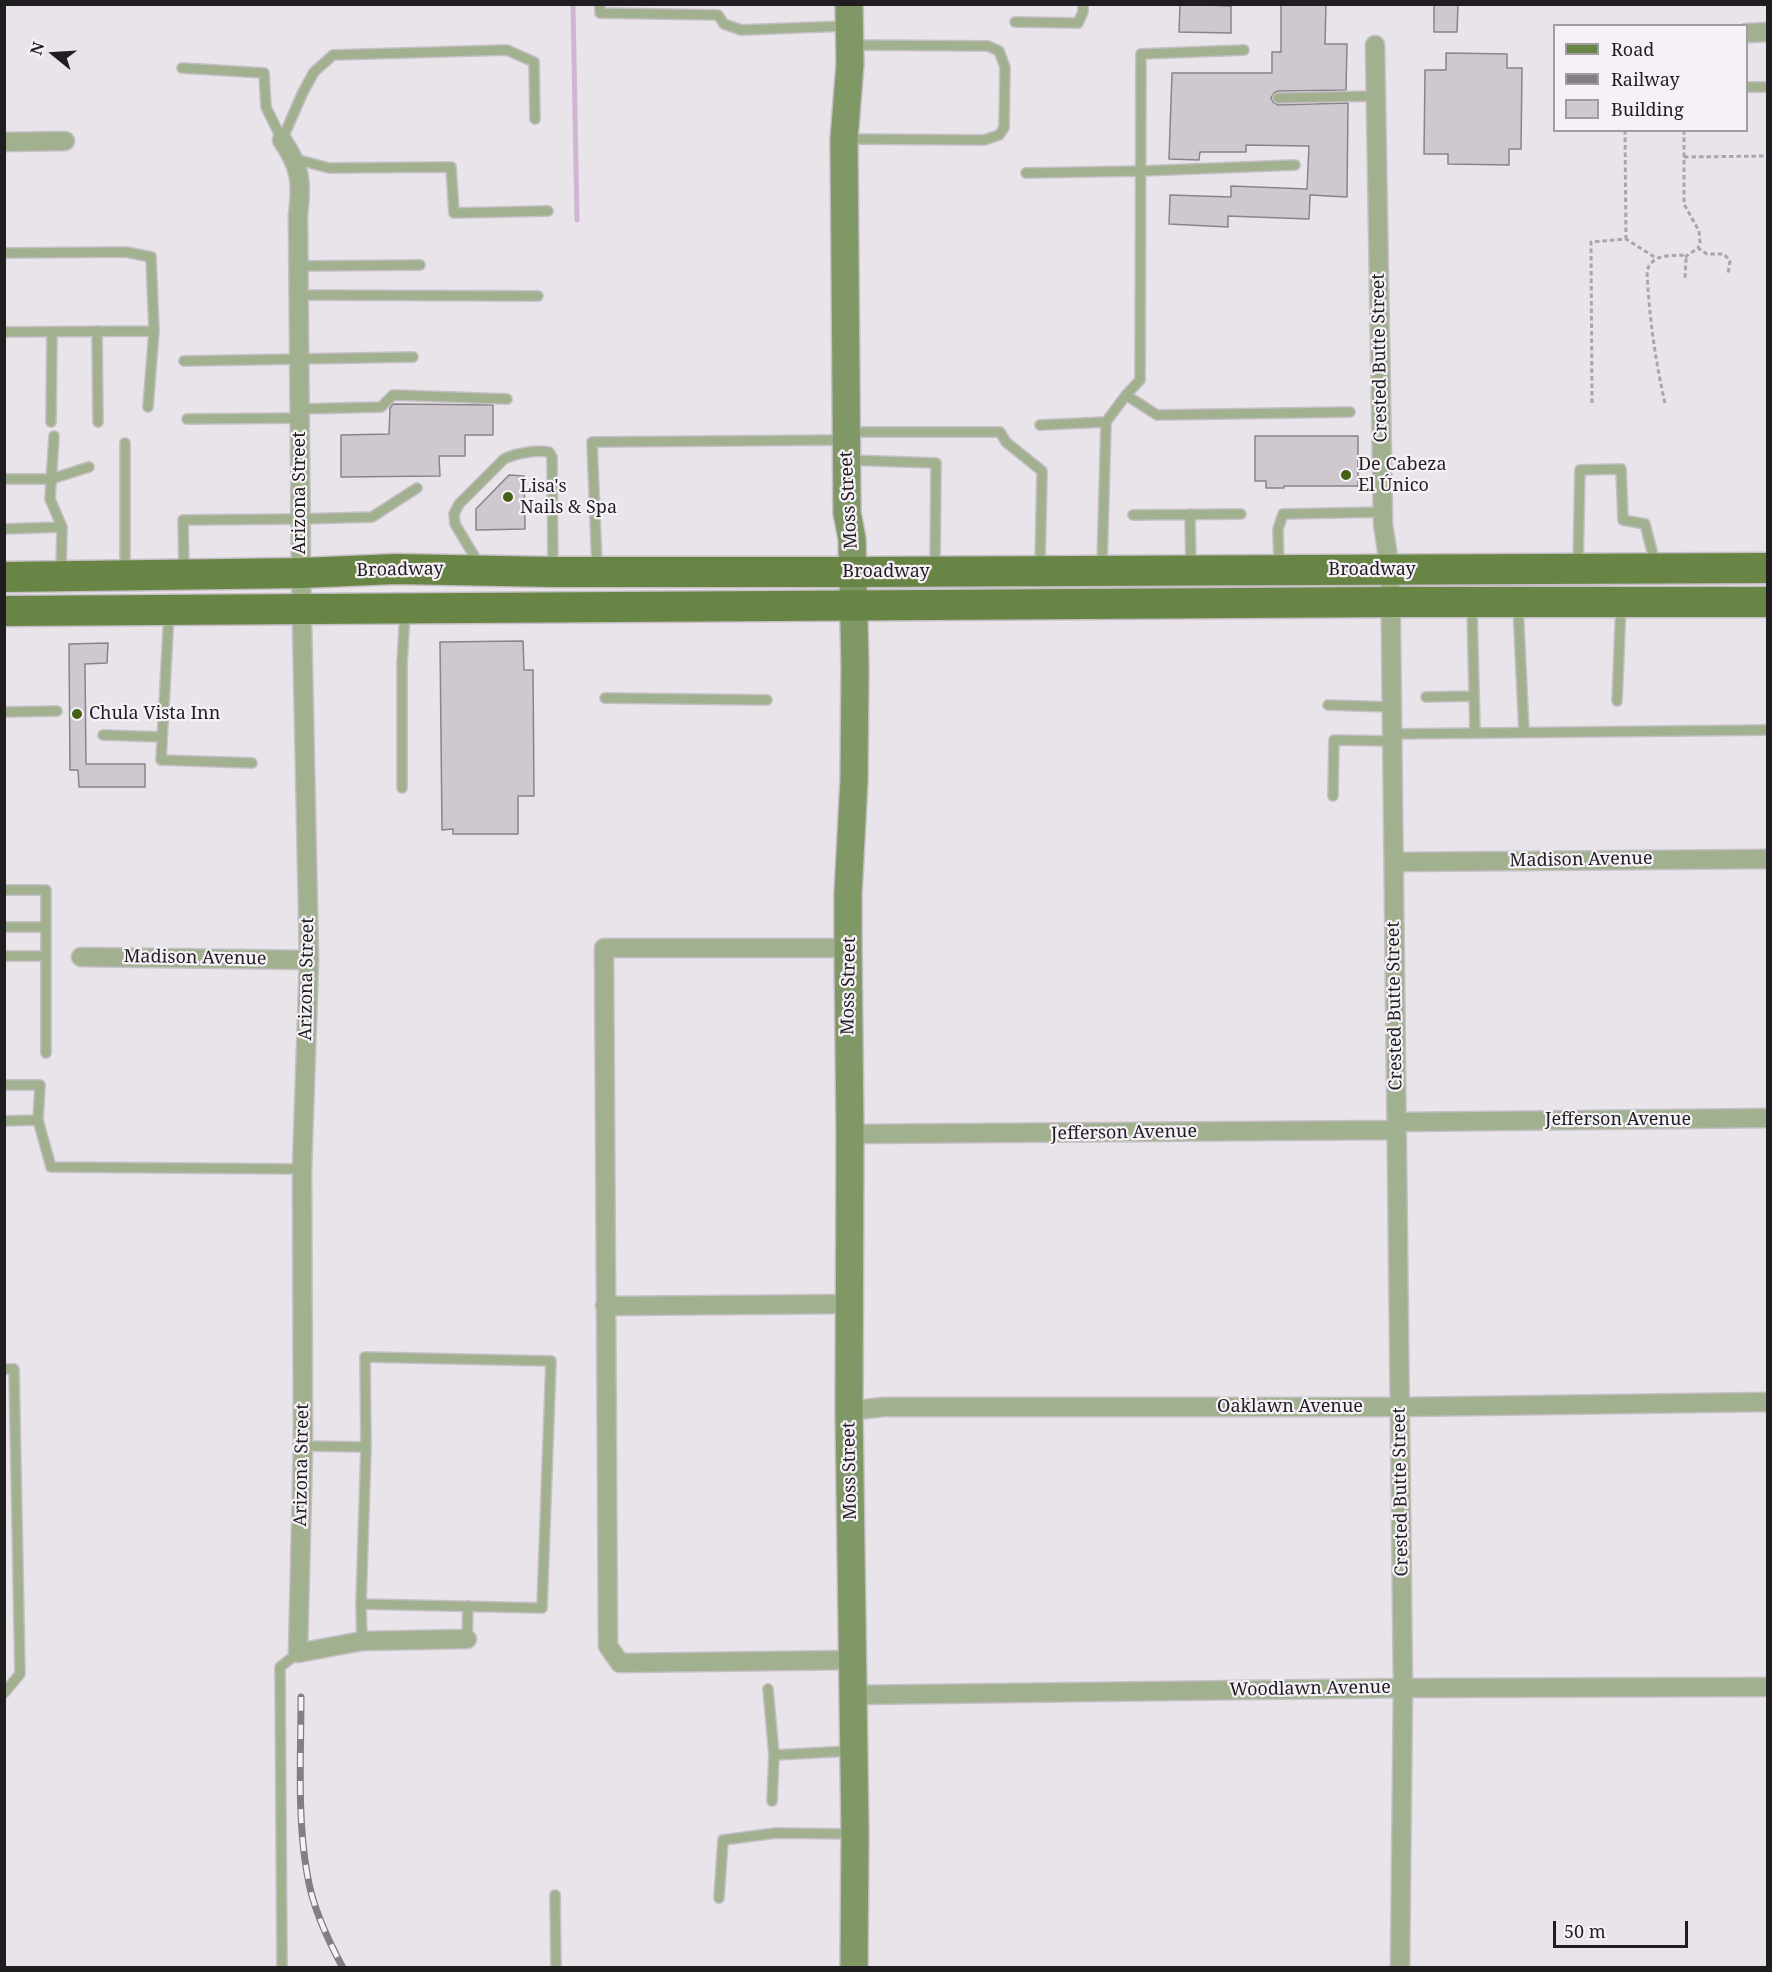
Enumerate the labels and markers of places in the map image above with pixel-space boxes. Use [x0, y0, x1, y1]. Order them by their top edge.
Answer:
place label: De Cabeza El Único [1358, 454, 1447, 496]
marker: De Cabeza El Único [1339, 468, 1353, 482]
place label: Lisa's Nails & Spa [520, 476, 617, 518]
marker: Lisa's Nails & Spa [501, 490, 515, 504]
place label: Chula Vista Inn [89, 703, 220, 725]
marker: Chula Vista Inn [70, 707, 84, 721]

